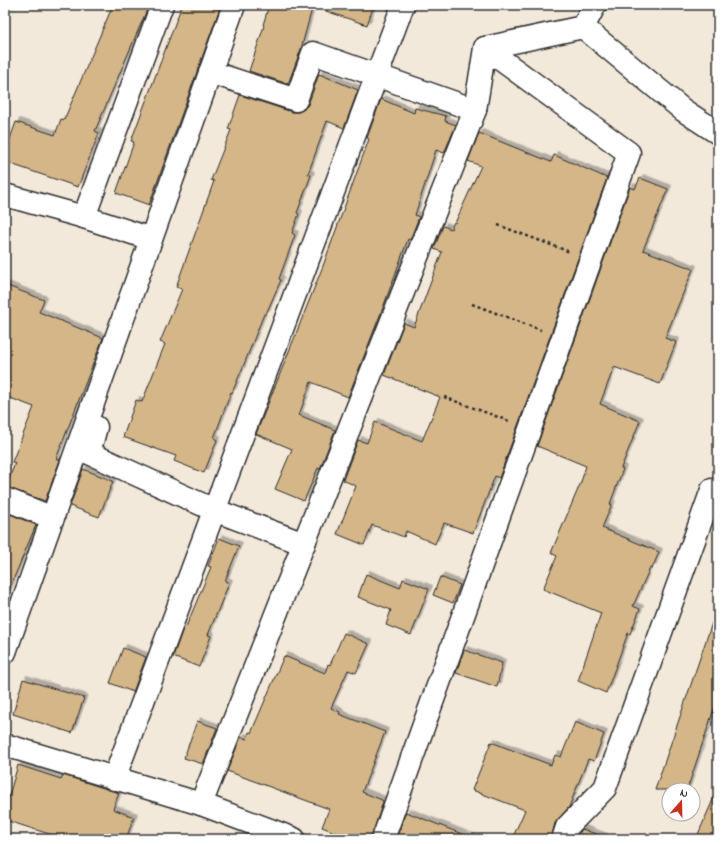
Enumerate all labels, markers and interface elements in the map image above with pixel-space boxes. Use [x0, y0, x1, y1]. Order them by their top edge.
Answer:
north arrow [661, 782, 701, 822]
text: N [678, 785, 690, 802]

